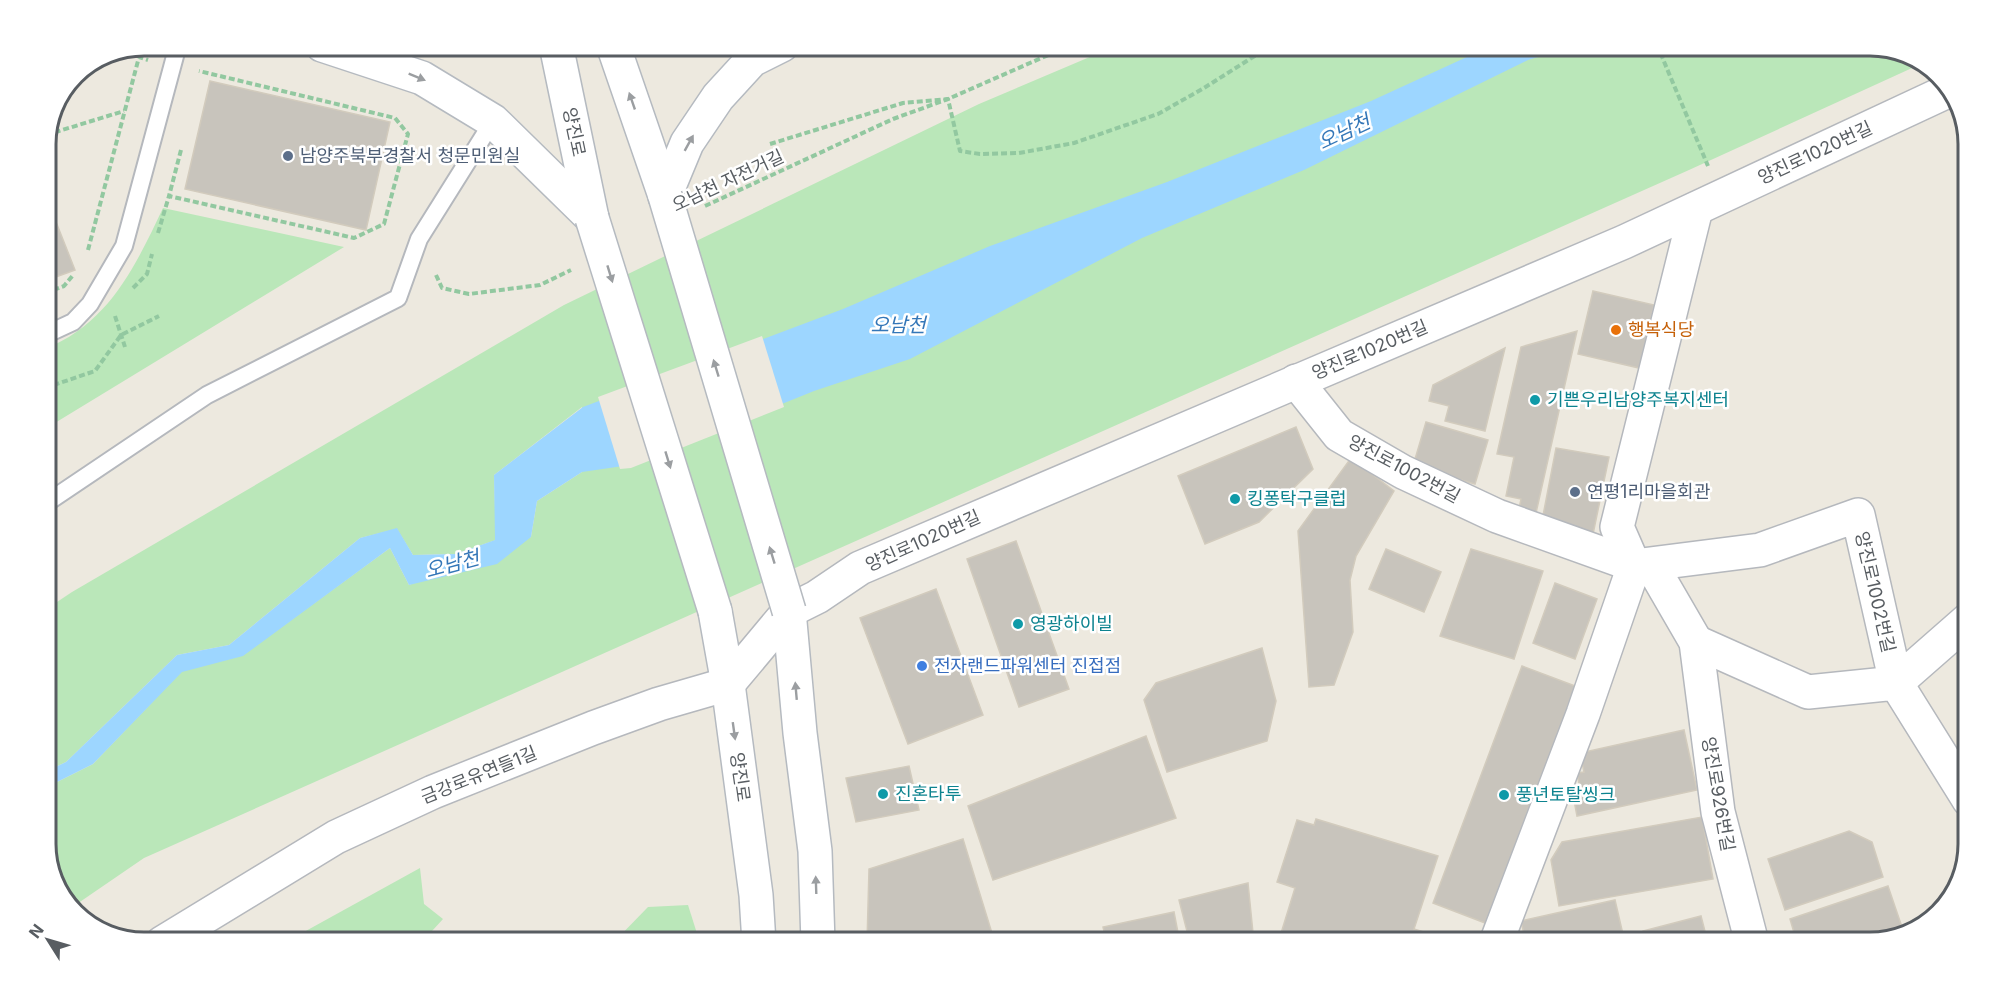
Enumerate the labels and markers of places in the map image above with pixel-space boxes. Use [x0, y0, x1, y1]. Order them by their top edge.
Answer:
place label: 남양주북부경찰서 청문민원실 [300, 145, 520, 166]
marker: 남양주북부경찰서 청문민원실 [281, 149, 295, 163]
place label: 행복식당 [1628, 319, 1694, 340]
marker: 행복식당 [1609, 323, 1623, 337]
place label: 기쁜우리남양주복지센터 [1547, 389, 1729, 410]
marker: 기쁜우리남양주복지센터 [1528, 393, 1542, 407]
place label: 연평1리마을회관 [1587, 481, 1711, 502]
marker: 연평1리마을회관 [1568, 485, 1582, 499]
place label: 킹퐁탁구클럽 [1247, 488, 1346, 509]
marker: 킹퐁탁구클럽 [1228, 492, 1242, 506]
place label: 영광하이빌 [1030, 613, 1113, 634]
marker: 영광하이빌 [1011, 617, 1025, 631]
place label: 전자랜드파워센터 진접점 [934, 655, 1121, 676]
marker: 전자랜드파워센터 진접점 [915, 659, 929, 673]
place label: 진혼타투 [895, 783, 961, 804]
place label: 풍년토탈씽크 [1516, 784, 1615, 805]
marker: 진혼타투 [876, 787, 890, 801]
marker: 풍년토탈씽크 [1497, 788, 1511, 802]

